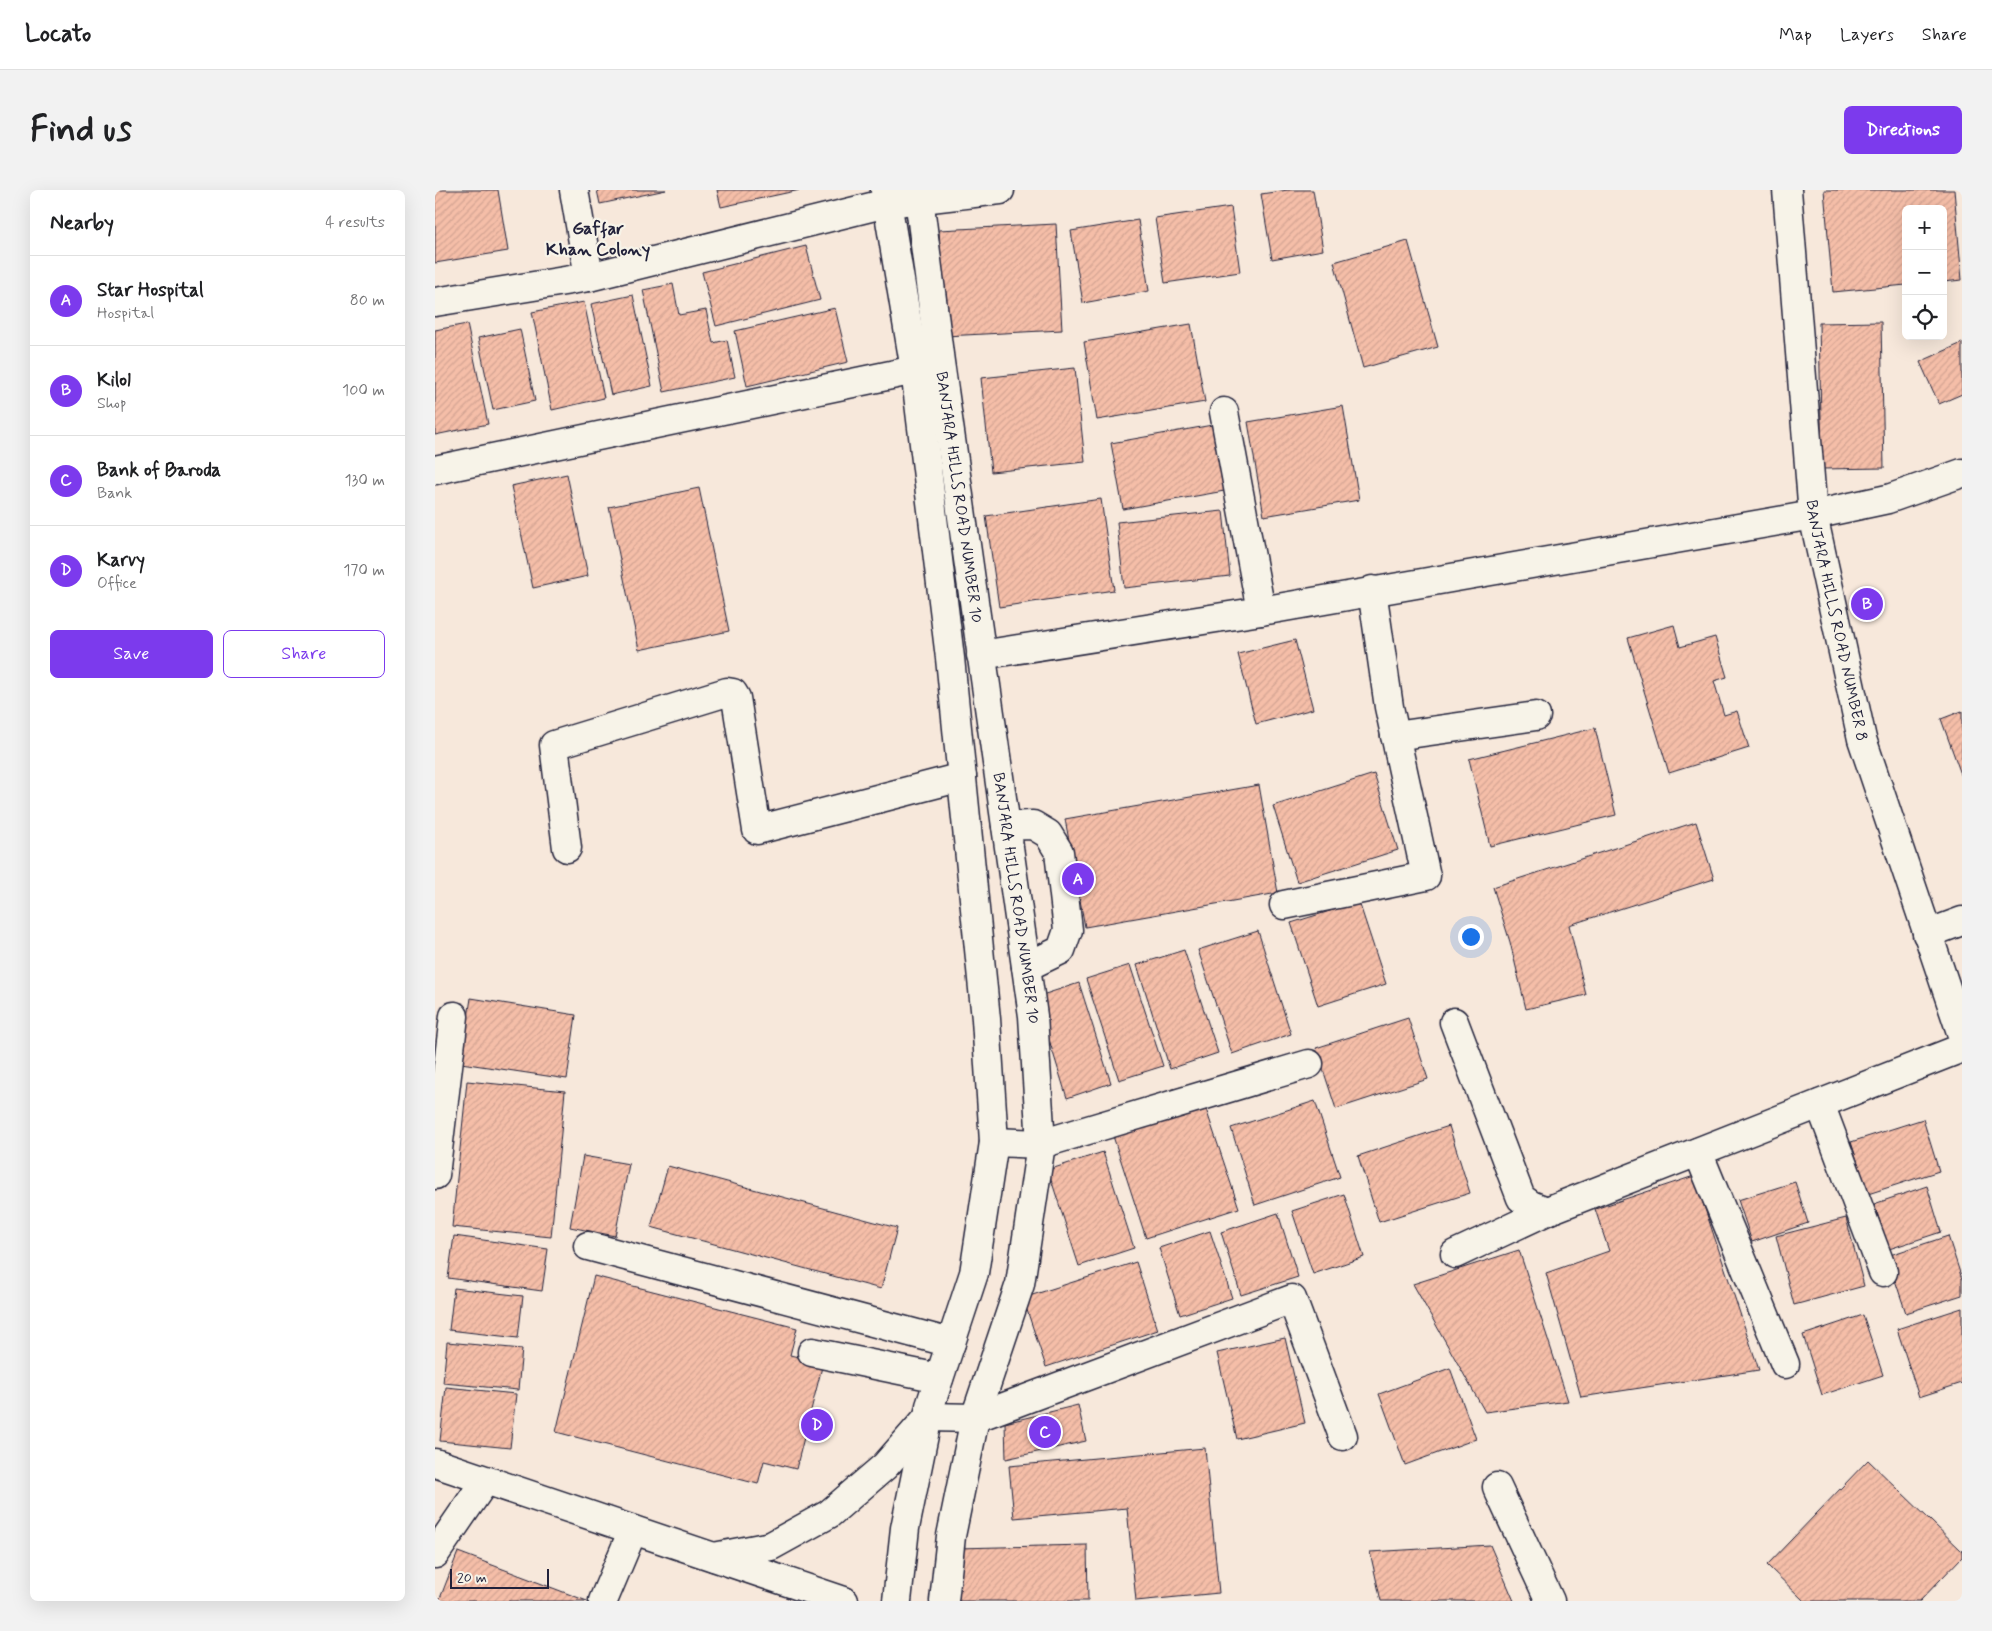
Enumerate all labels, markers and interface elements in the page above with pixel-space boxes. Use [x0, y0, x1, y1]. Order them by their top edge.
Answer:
text: Locato [25, 19, 91, 50]
text: Map [1779, 23, 1812, 47]
text: Layers [1840, 23, 1894, 47]
text: Share [1922, 23, 1967, 47]
button: Directions [1844, 106, 1962, 154]
text: Find us [30, 107, 132, 153]
map controls [1902, 205, 1947, 340]
button: + [1902, 205, 1947, 250]
text: Nearby [50, 209, 114, 237]
text: 4 results [325, 212, 385, 233]
district label: Gaffar Khan Colony [546, 217, 650, 262]
button: − [1902, 250, 1947, 295]
text: Star Hospital [97, 278, 204, 303]
text: A [61, 290, 71, 311]
text: 80 m [350, 290, 385, 311]
button: locate [1902, 295, 1947, 340]
text: Hospital [97, 303, 154, 324]
text: Kilol [97, 368, 131, 393]
street label: BANJARA HILLS ROAD NUMBER 10 [931, 370, 987, 624]
text: B [61, 380, 71, 401]
text: 100 m [342, 380, 385, 401]
text: Shop [97, 393, 126, 414]
text: Bank of Baroda [97, 458, 221, 483]
text: C [60, 470, 72, 491]
text: 130 m [344, 470, 385, 491]
text: Bank [97, 483, 132, 504]
street label: BANJARA HILLS ROAD NUMBER 8 [1803, 496, 1873, 744]
text: Karvy [97, 548, 145, 573]
text: D [60, 560, 72, 581]
text: 170 m [343, 560, 385, 581]
text: Office [97, 573, 137, 594]
pin: B [1851, 585, 1883, 623]
button: Save [50, 630, 213, 678]
button: Share [223, 630, 385, 678]
street label: BANJARA HILLS ROAD NUMBER 10 [988, 771, 1044, 1025]
pin: A [1062, 860, 1094, 898]
your location [1458, 924, 1484, 950]
pin: D [801, 1406, 833, 1444]
pin: C [1029, 1413, 1061, 1451]
scale bar [450, 1566, 549, 1589]
text: 20 m [457, 1569, 487, 1587]

